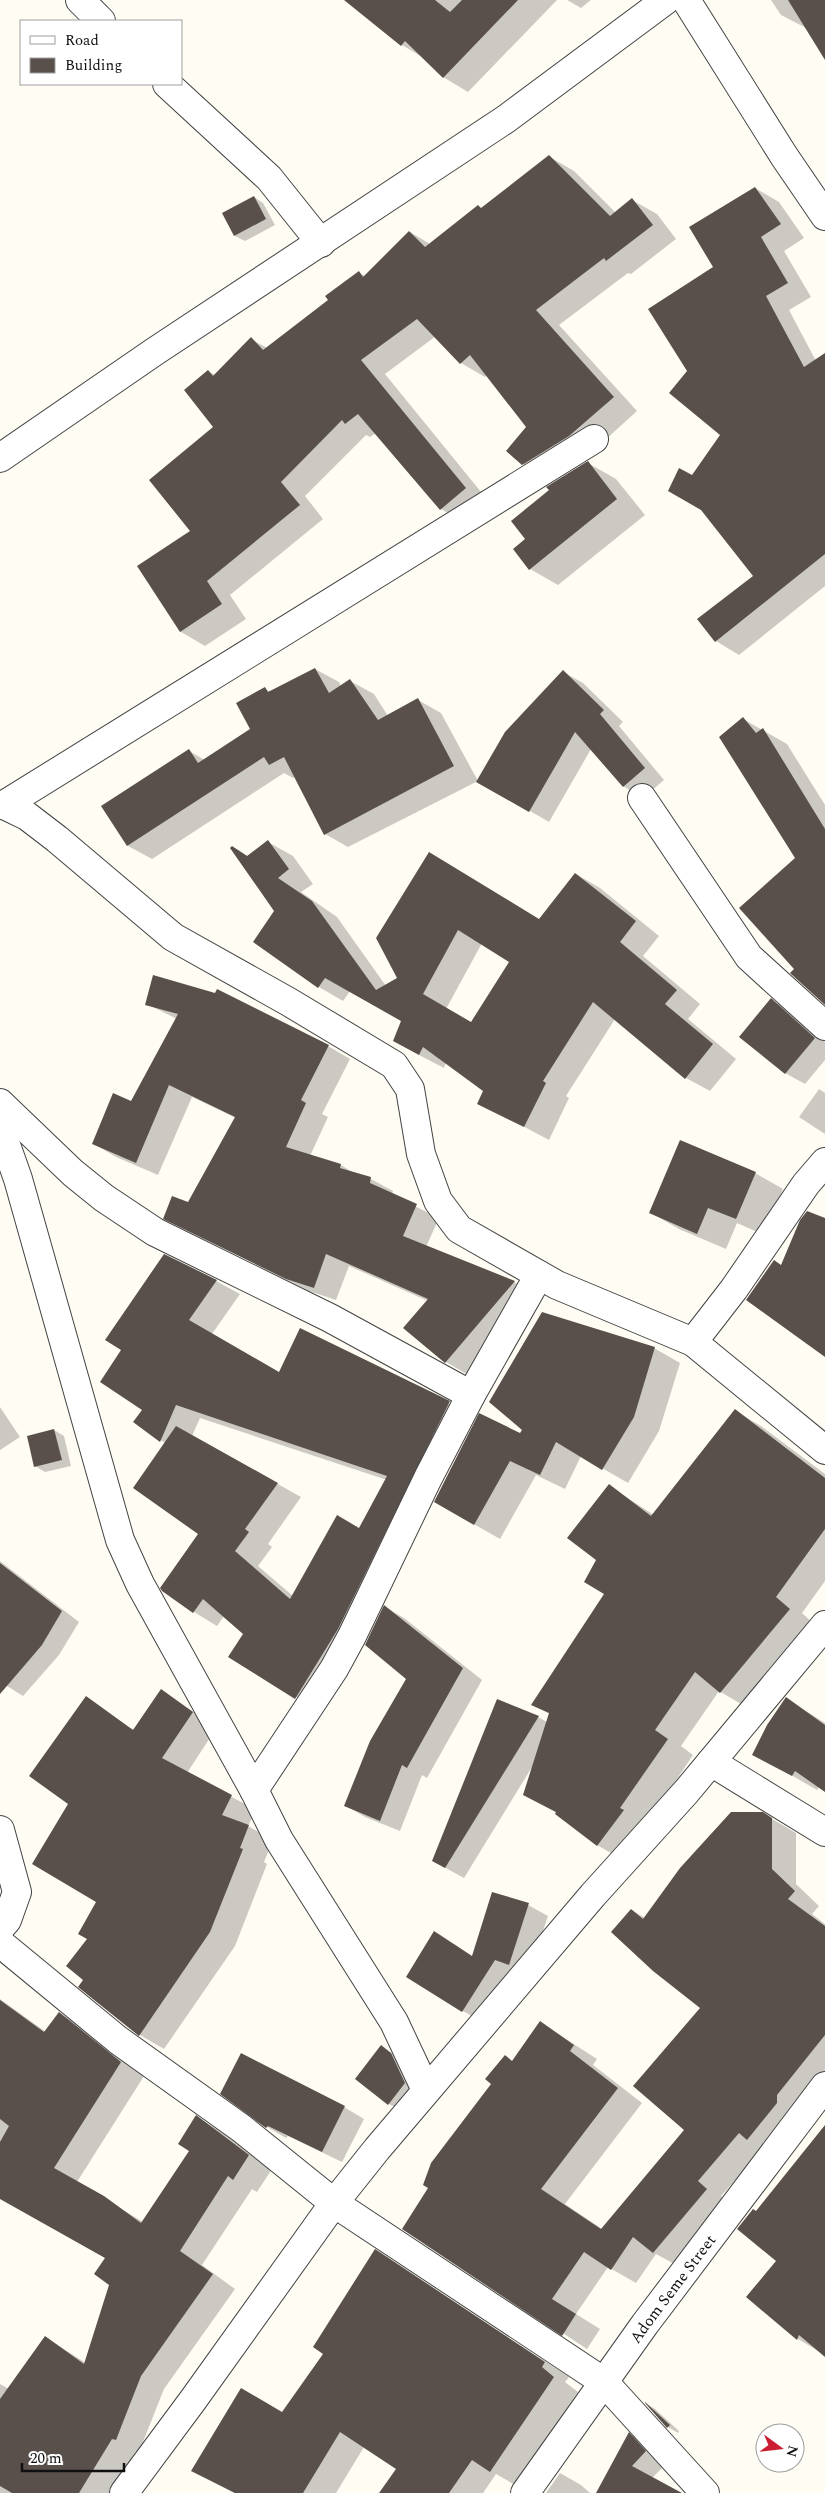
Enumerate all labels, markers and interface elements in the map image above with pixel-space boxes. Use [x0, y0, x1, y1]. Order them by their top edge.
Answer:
legend [20, 20, 182, 85]
text: Road [65, 29, 99, 52]
text: Building [65, 54, 122, 77]
street label: Adom Seme Street [624, 2229, 722, 2349]
north arrow [755, 2423, 805, 2473]
scale bar [22, 2440, 125, 2472]
text: N [780, 2443, 804, 2459]
text: 20 m [30, 2447, 62, 2470]

